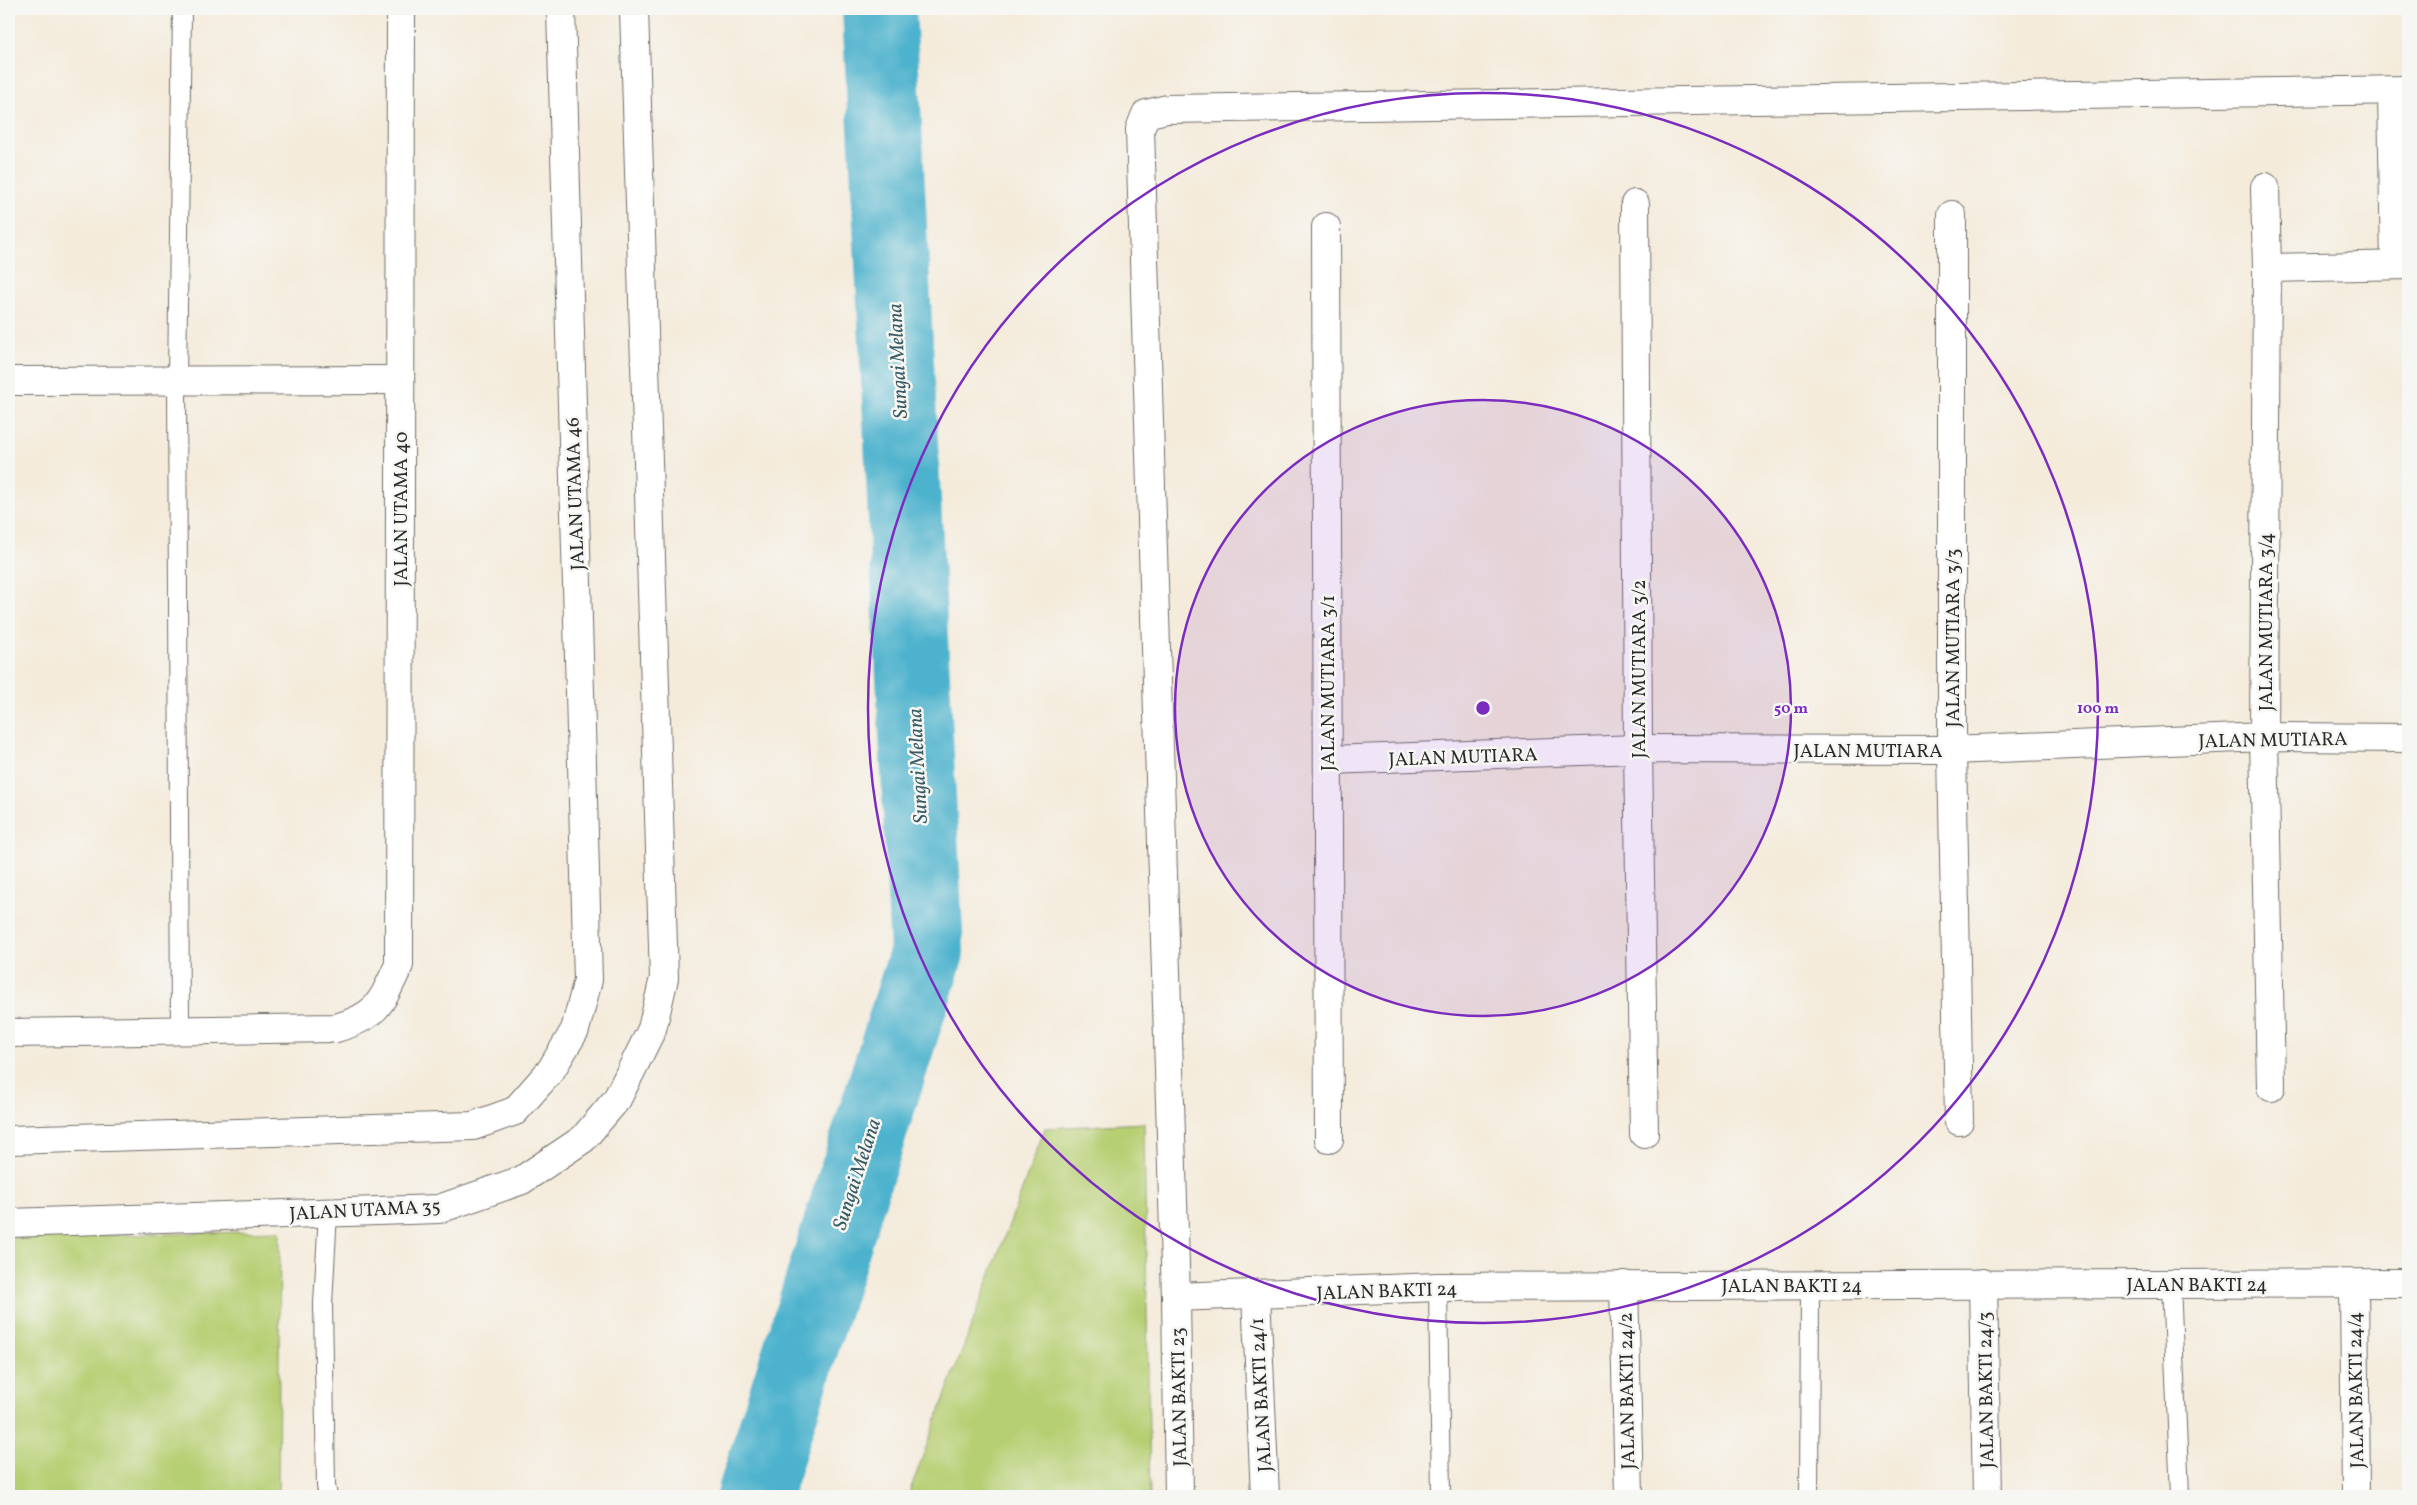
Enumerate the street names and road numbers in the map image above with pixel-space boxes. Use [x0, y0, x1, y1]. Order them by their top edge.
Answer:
street label: JALAN UTAMA 46 [560, 417, 592, 571]
street label: JALAN UTAMA 40 [389, 432, 415, 586]
street label: JALAN MUTIARA 3/4 [2254, 533, 2280, 711]
street label: JALAN MUTIARA 3/3 [1941, 549, 1967, 727]
street label: JALAN MUTIARA 3/2 [1627, 580, 1653, 758]
street label: JALAN MUTIARA 3/1 [1316, 595, 1342, 771]
street label: JALAN MUTIARA [2198, 727, 2348, 755]
street label: JALAN MUTIARA [1793, 739, 1943, 765]
street label: JALAN MUTIARA [1388, 742, 1538, 774]
street label: JALAN UTAMA 35 [289, 1194, 441, 1228]
street label: JALAN BAKTI 24 [2127, 1273, 2267, 1299]
street label: JALAN BAKTI 24 [1722, 1274, 1862, 1300]
street label: JALAN BAKTI 24 [1316, 1277, 1458, 1307]
street label: JALAN BAKTI 24/3 [1973, 1311, 2001, 1469]
street label: JALAN BAKTI 24/4 [2343, 1311, 2371, 1469]
street label: JALAN BAKTI 24/2 [1614, 1312, 1642, 1470]
street label: JALAN BAKTI 24/1 [1245, 1317, 1279, 1473]
street label: JALAN BAKTI 23 [1166, 1327, 1194, 1467]

